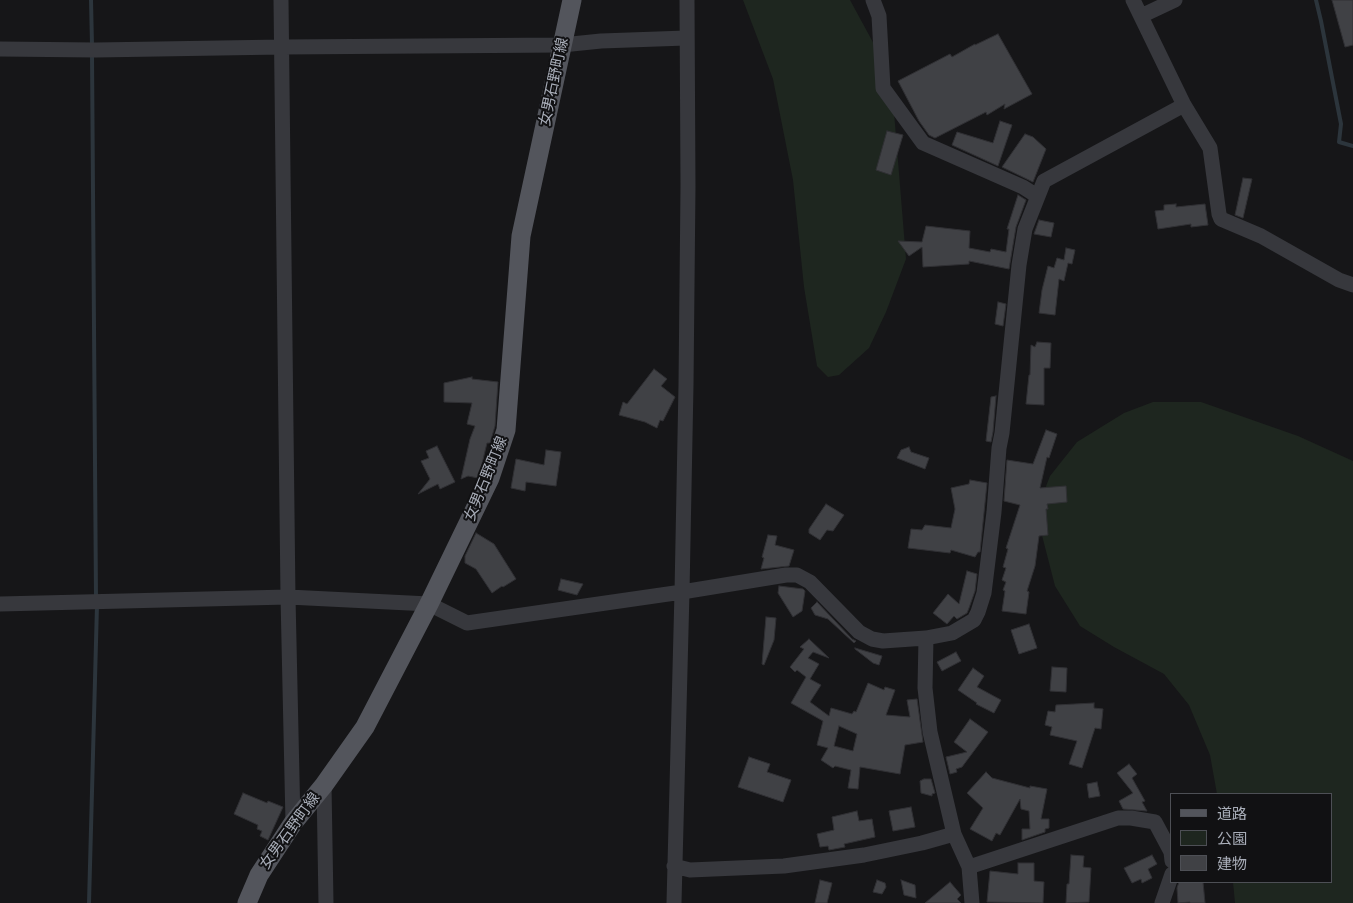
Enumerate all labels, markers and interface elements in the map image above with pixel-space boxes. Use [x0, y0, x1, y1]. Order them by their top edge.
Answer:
street label: 女男石野町線 [536, 36, 572, 128]
street label: 女男石野町線 [461, 434, 511, 524]
street label: 女男石野町線 [256, 789, 324, 873]
legend [1170, 793, 1333, 883]
text: 道路 [1217, 805, 1247, 823]
text: 公園 [1217, 830, 1247, 848]
text: 建物 [1217, 855, 1247, 873]

